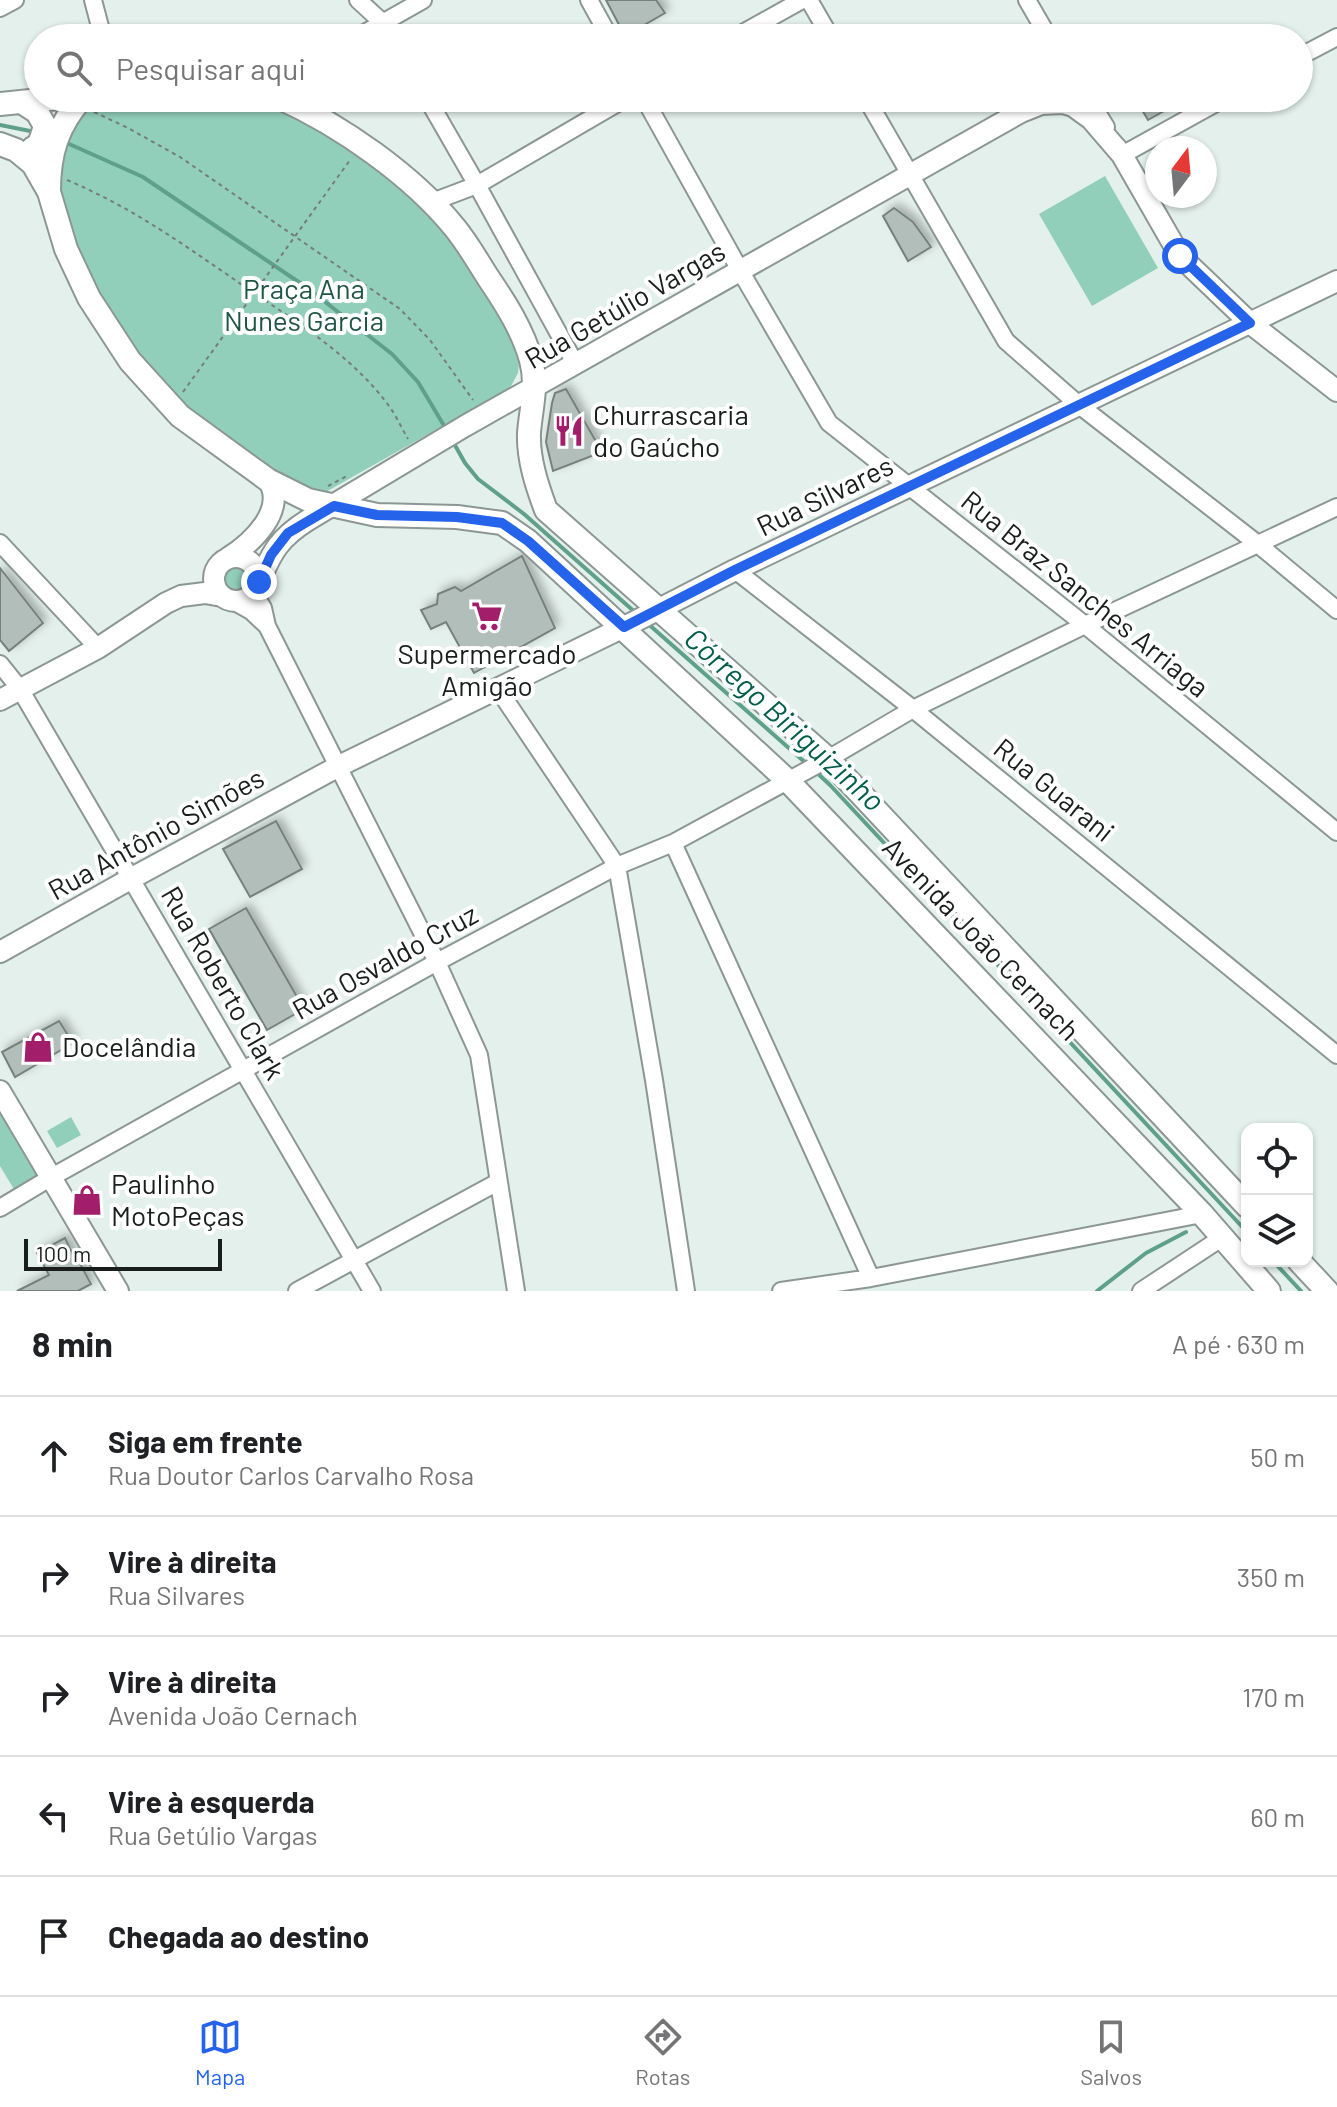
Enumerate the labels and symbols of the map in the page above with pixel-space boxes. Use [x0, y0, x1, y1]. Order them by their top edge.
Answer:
north arrow [1145, 136, 1217, 208]
street label: Rua Getúlio Vargas [518, 233, 731, 375]
route start [1162, 238, 1198, 274]
park label: Praça Ana Nunes Garcia [224, 271, 384, 337]
place label: Churrascaria do Gaúcho [593, 397, 749, 463]
restaurant icon: Churrascaria do Gaúcho [552, 414, 586, 448]
street label: Rua Silvares [751, 447, 898, 543]
street label: Rua Braz Sanches Arriaga [955, 483, 1216, 704]
route end [241, 564, 277, 600]
supermarket icon: Supermercado Amigão [470, 599, 504, 633]
water label: Córrego Biriguizinho [678, 619, 893, 818]
place label: Supermercado Amigão [397, 636, 577, 702]
street label: Rua Guarani [988, 730, 1122, 848]
street label: Rua Antônio Simões [42, 760, 269, 907]
street label: Avenida João Cernach [876, 830, 1087, 1047]
street label: Rua Roberto Clark [155, 880, 293, 1085]
street label: Rua Osvaldo Cruz [286, 896, 483, 1026]
place label: Docelândia [62, 1029, 196, 1063]
shop icon: Docelândia [21, 1030, 55, 1064]
place label: Paulinho MotoPeças [111, 1166, 244, 1232]
shop icon: Paulinho MotoPeças [70, 1183, 104, 1217]
scale bar [24, 1235, 222, 1271]

